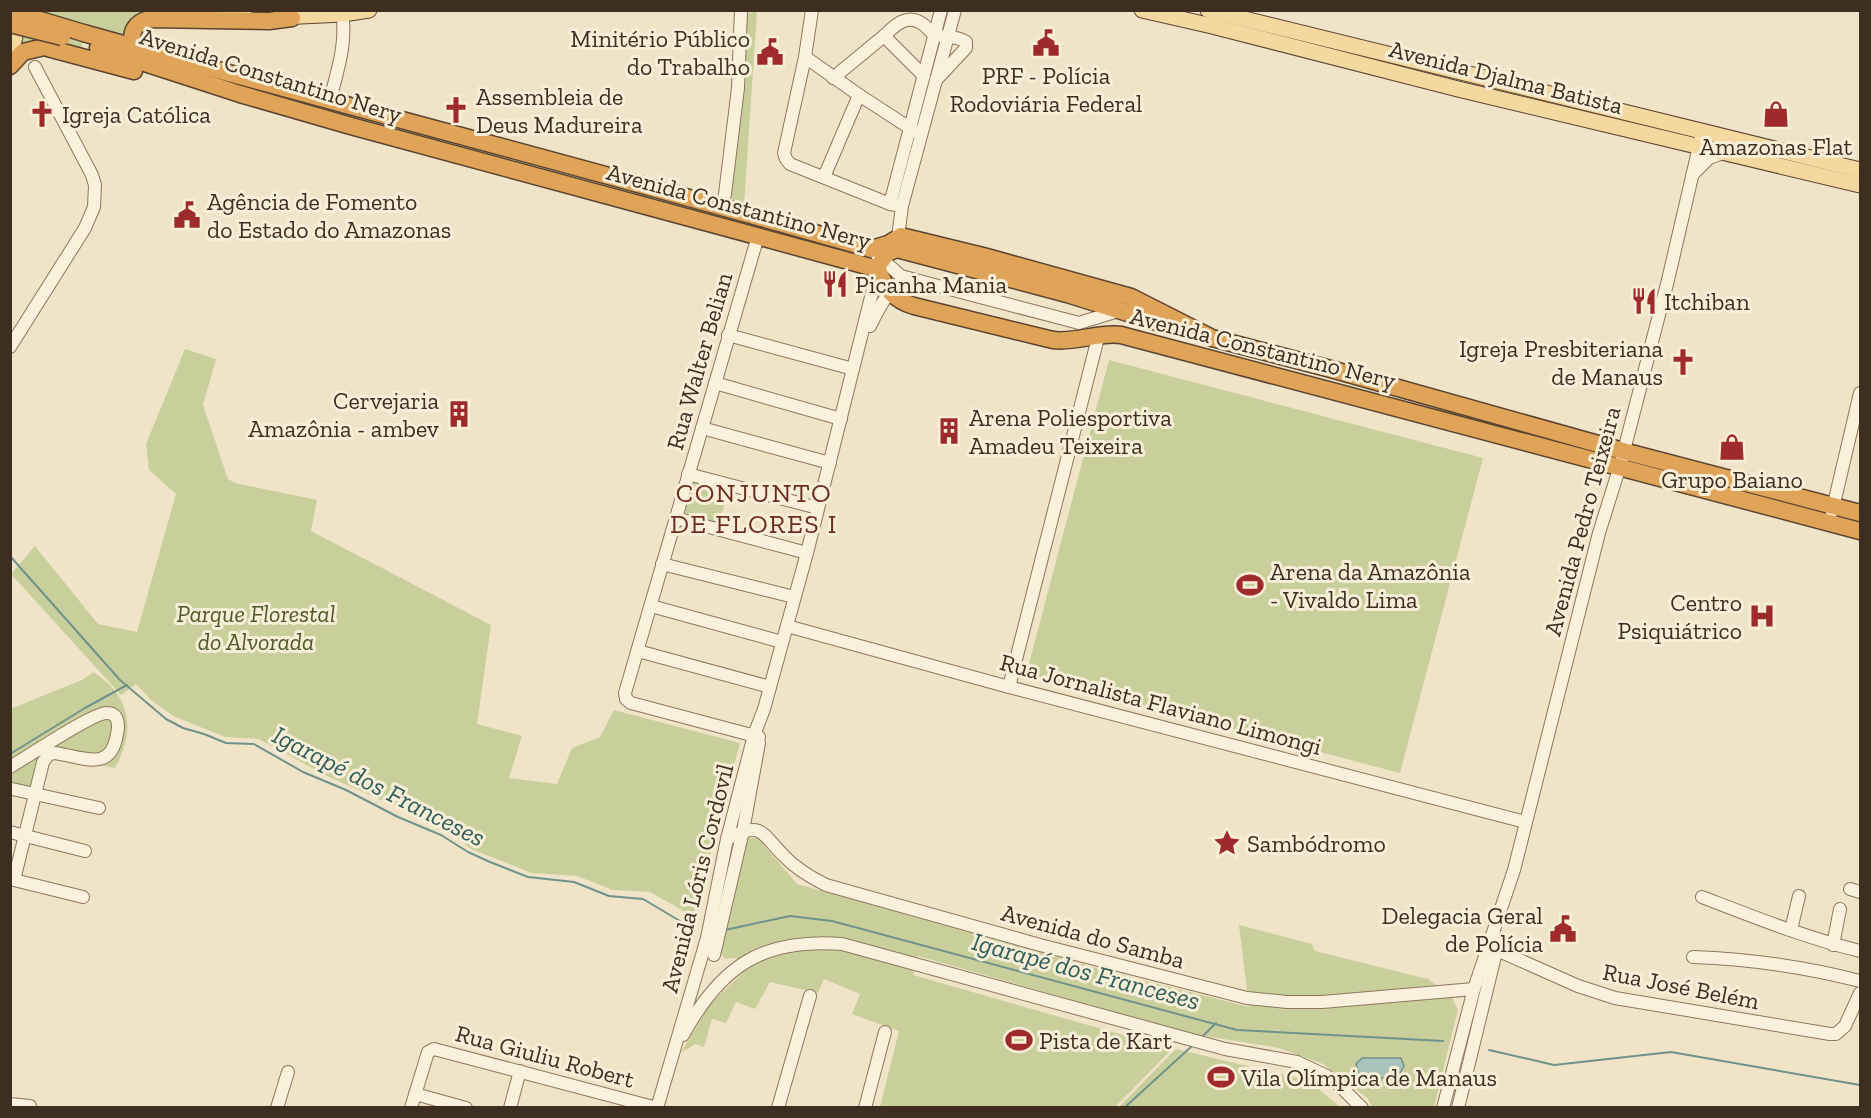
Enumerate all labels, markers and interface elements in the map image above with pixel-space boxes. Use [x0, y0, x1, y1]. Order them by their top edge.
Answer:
street label: Avenida Constantino Nery [136, 21, 406, 129]
place label: Minitério Público do Trabalho [570, 24, 750, 81]
public building icon: PRF - Polícia Rodoviária Federal [1031, 28, 1061, 58]
street label: Avenida Djalma Batista [1386, 34, 1626, 120]
public building icon: Minitério Público do Trabalho [755, 37, 785, 67]
place label: PRF - Polícia Rodoviária Federal [949, 61, 1143, 118]
place label: Assembleia de Deus Madureira [476, 82, 643, 139]
church icon: Assembleia de Deus Madureira [441, 95, 471, 125]
church icon: Igreja Católica [27, 99, 57, 129]
shop icon: Amazonas Flat [1761, 99, 1791, 129]
place label: Igreja Católica [62, 100, 211, 129]
place label: Amazonas Flat [1700, 132, 1853, 161]
street label: Avenida Constantino Nery [604, 157, 875, 255]
place label: Agência de Fomento do Estado do Amazonas [207, 187, 451, 244]
public building icon: Agência de Fomento do Estado do Amazonas [172, 200, 202, 230]
street label: Rua Walter Belian [660, 269, 738, 453]
restaurant icon: Picanha Mania [820, 269, 850, 299]
place label: Picanha Mania [855, 270, 1007, 299]
restaurant icon: Itchiban [1629, 286, 1659, 316]
place label: Itchiban [1664, 287, 1750, 316]
street label: Avenida Constantino Nery [1127, 301, 1399, 395]
place label: Igreja Presbiteriana de Manaus [1459, 334, 1663, 391]
church icon: Igreja Presbiteriana de Manaus [1668, 347, 1698, 377]
place label: Cervejaria Amazônia - ambev [248, 386, 439, 443]
building icon: Cervejaria Amazônia - ambev [444, 399, 474, 429]
place label: Arena Poliesportiva Amadeu Teixeira [969, 403, 1172, 460]
street label: Avenida Pedro Teixeira [1537, 403, 1627, 639]
building icon: Arena Poliesportiva Amadeu Teixeira [934, 416, 964, 446]
shop icon: Grupo Baiano [1717, 432, 1747, 462]
place label: Grupo Baiano [1661, 465, 1803, 494]
district label: CONJUNTO DE FLORES I [670, 477, 838, 540]
place label: Arena da Amazônia - Vivaldo Lima [1270, 557, 1471, 614]
sports icon: Arena da Amazônia - Vivaldo Lima [1235, 570, 1265, 600]
place label: Centro Psiquiátrico [1618, 588, 1742, 645]
park label: Parque Florestal do Alvorada [177, 599, 335, 656]
hospital icon: Centro Psiquiátrico [1747, 601, 1777, 631]
street label: Rua Jornalista Flaviano Limongi [997, 647, 1325, 761]
water label: Igarapé dos Franceses [267, 719, 491, 853]
street label: Avenida Lóris Cordovil [655, 761, 739, 995]
place icon: Sambódromo [1212, 828, 1242, 858]
place label: Sambódromo [1247, 829, 1386, 858]
street label: Avenida do Samba [998, 898, 1188, 975]
place label: Delegacia Geral de Polícia [1382, 901, 1543, 958]
public building icon: Delegacia Geral de Polícia [1548, 914, 1578, 944]
water label: Igarapé dos Franceses [969, 925, 1203, 1017]
street label: Rua José Belém [1600, 957, 1762, 1015]
street label: Rua Giuliu Robert [452, 1018, 638, 1094]
sports icon: Pista de Kart [1004, 1025, 1034, 1055]
place label: Pista de Kart [1039, 1026, 1172, 1055]
sports icon: Vila Olímpica de Manaus [1206, 1062, 1236, 1092]
place label: Vila Olímpica de Manaus [1240, 1063, 1497, 1092]

